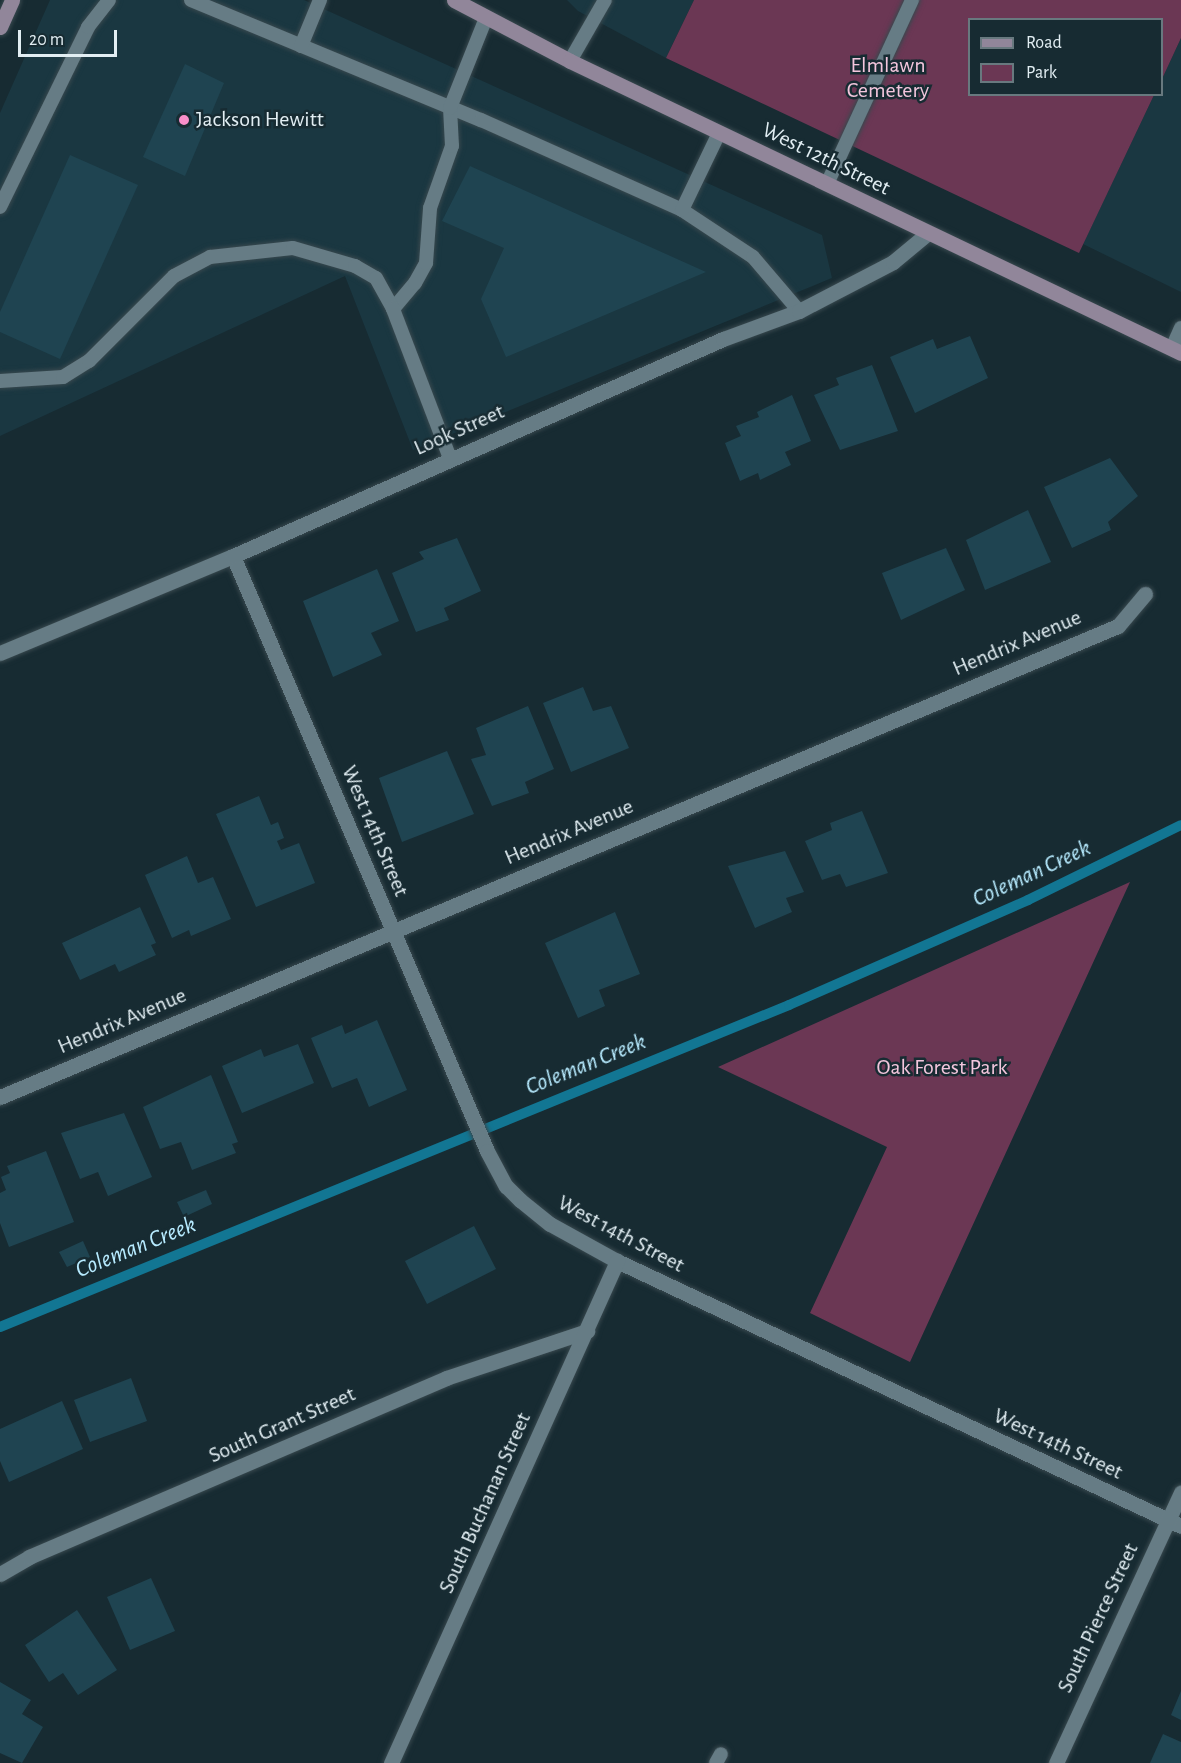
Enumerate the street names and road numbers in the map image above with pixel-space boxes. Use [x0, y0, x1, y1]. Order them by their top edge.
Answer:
street label: West 12th Street [758, 117, 894, 201]
street label: Look Street [410, 398, 508, 462]
street label: Hendrix Avenue [949, 604, 1085, 682]
street label: West 14th Street [336, 762, 414, 900]
street label: Hendrix Avenue [501, 793, 637, 871]
street label: Hendrix Avenue [54, 982, 190, 1060]
street label: West 14th Street [553, 1190, 689, 1278]
street label: South Grant Street [205, 1381, 359, 1469]
street label: West 14th Street [989, 1403, 1127, 1485]
street label: South Buchanan Street [433, 1409, 537, 1597]
street label: South Pierce Street [1052, 1539, 1144, 1697]

